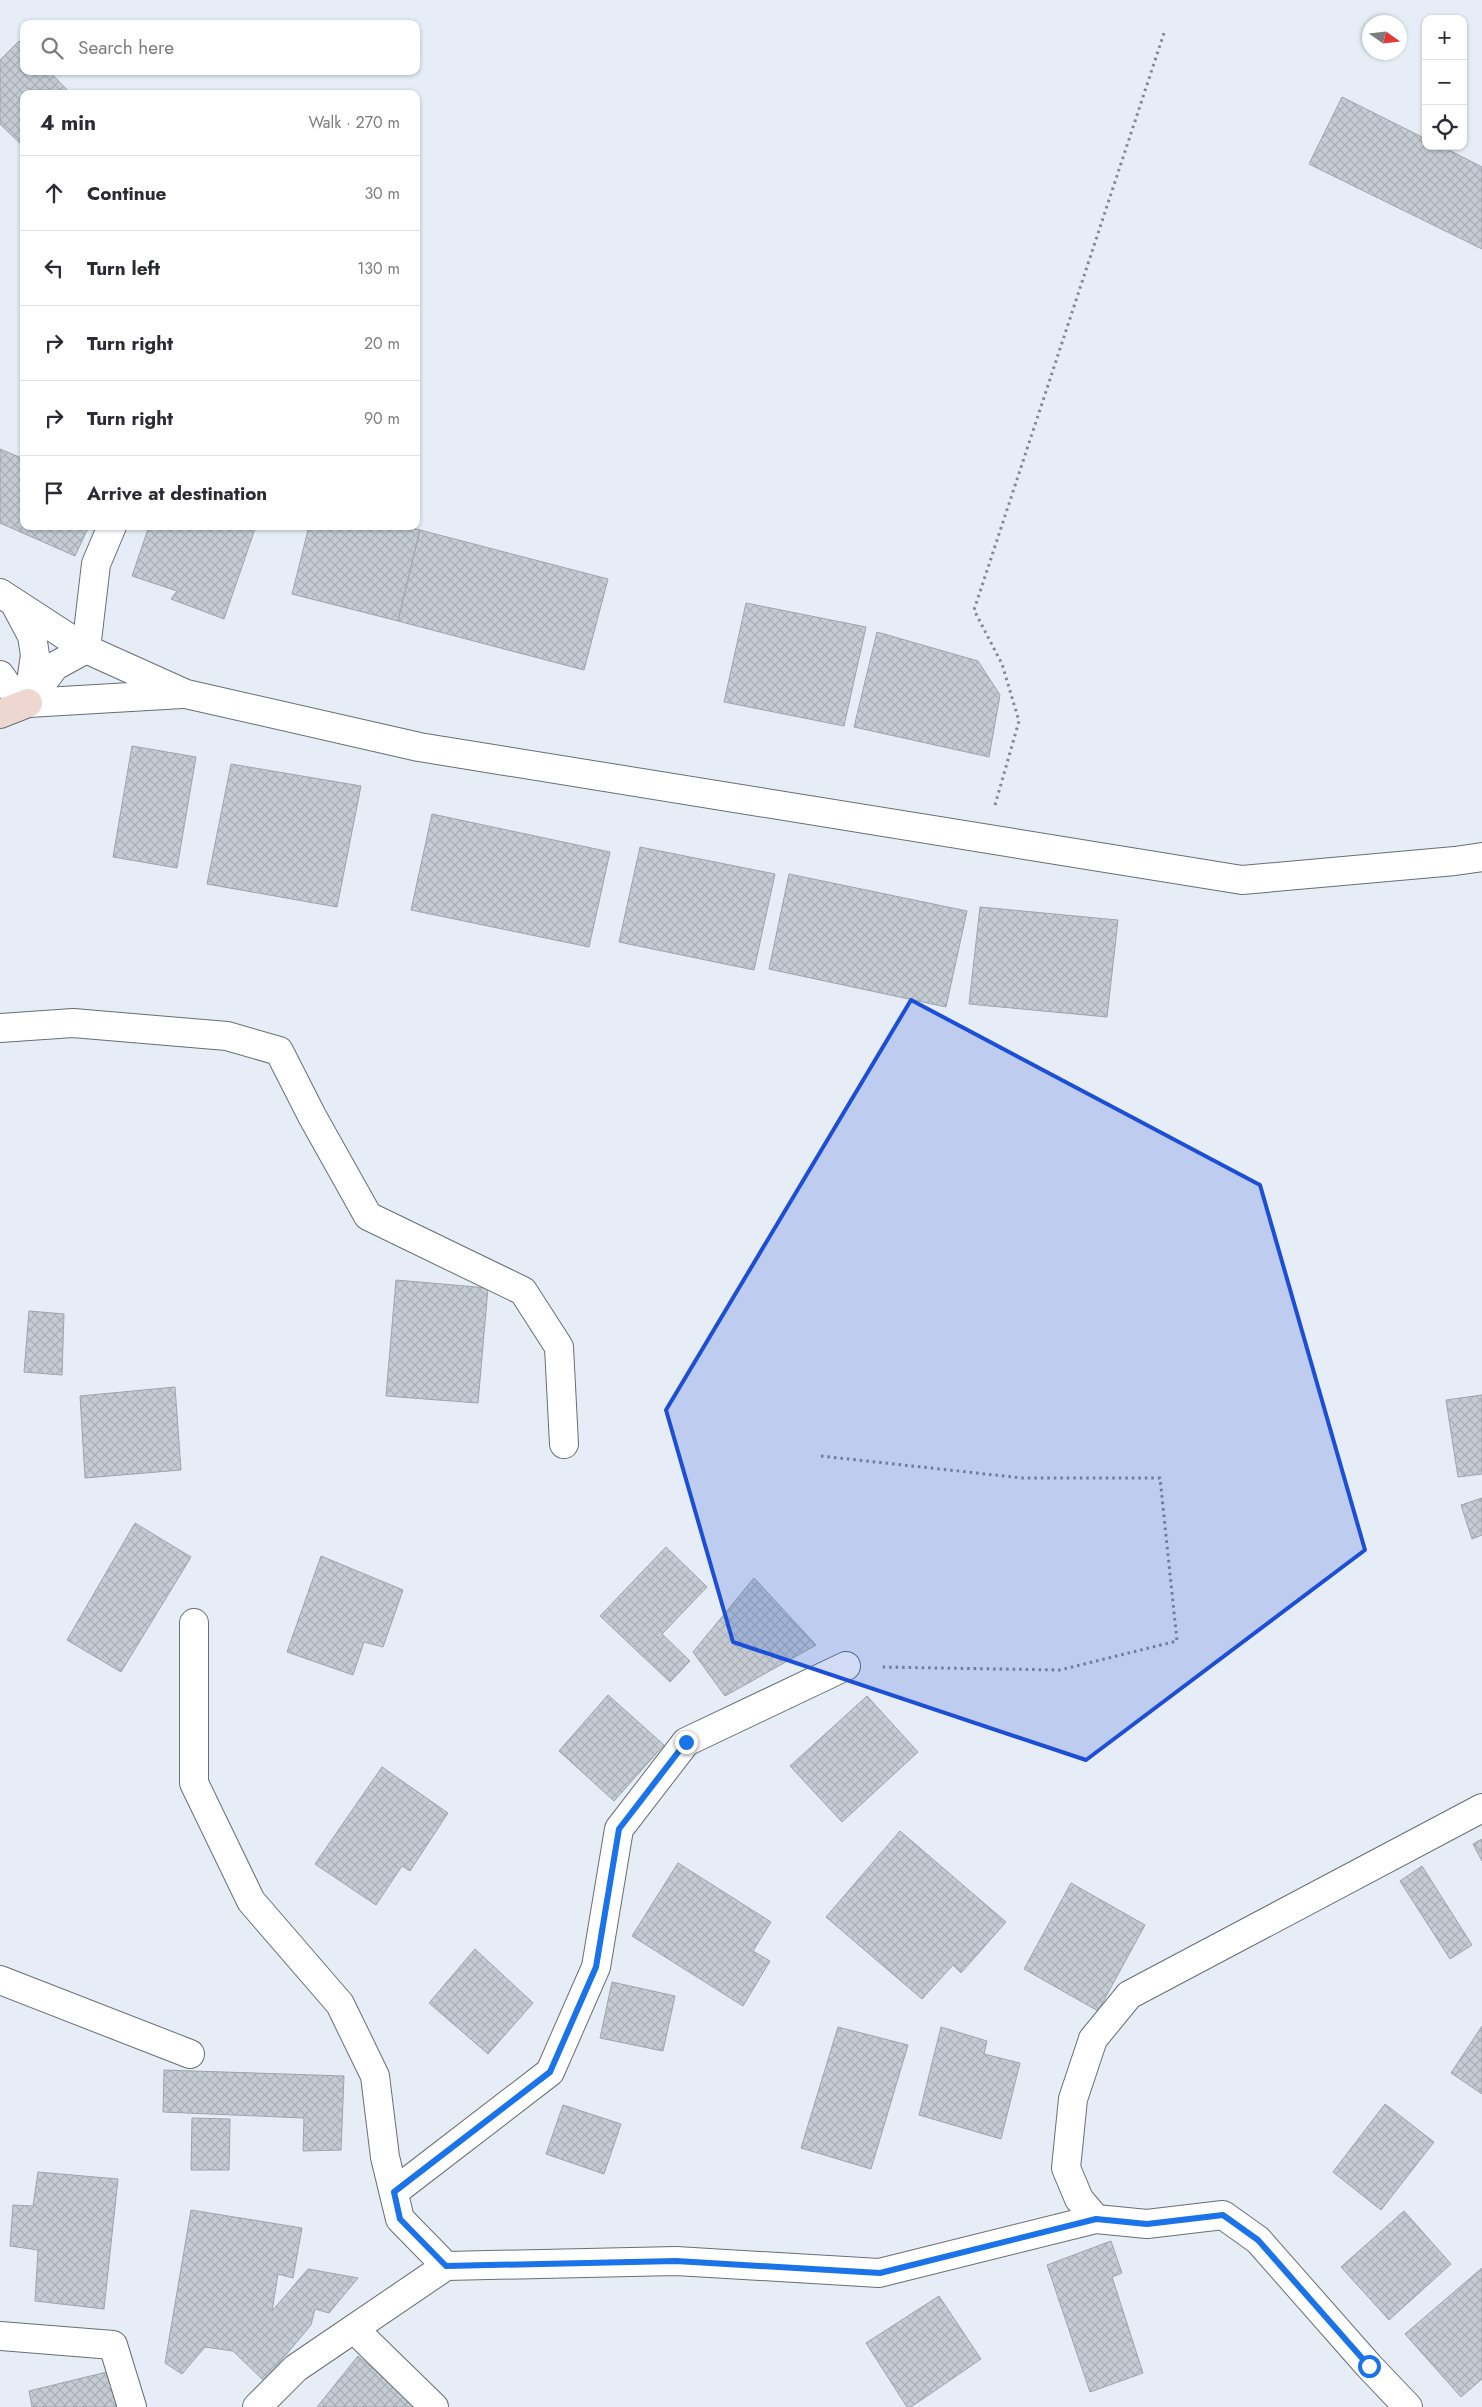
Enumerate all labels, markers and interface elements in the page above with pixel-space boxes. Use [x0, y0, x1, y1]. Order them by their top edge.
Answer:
north arrow [1362, 15, 1407, 60]
map controls [1422, 15, 1467, 150]
button: + [1422, 15, 1467, 60]
search box [20, 20, 420, 75]
icon: search [38, 34, 66, 62]
text: Search here [78, 34, 174, 61]
button: − [1422, 60, 1467, 105]
button: locate [1422, 105, 1467, 150]
text: 4 min [40, 108, 96, 138]
text: Walk · 270 m [309, 111, 400, 134]
icon: ahead [40, 179, 68, 207]
text: Continue [87, 180, 166, 207]
text: 30 m [364, 182, 400, 205]
icon: left [40, 254, 68, 282]
text: Turn left [87, 255, 160, 282]
text: 130 m [357, 257, 400, 280]
icon: right [40, 329, 68, 357]
text: Turn right [87, 330, 173, 357]
text: 20 m [364, 332, 400, 355]
icon: right [40, 404, 68, 432]
text: Turn right [87, 405, 173, 432]
text: 90 m [364, 407, 400, 430]
icon: arrive [40, 479, 68, 507]
text: Arrive at destination [87, 480, 267, 507]
route end [675, 1731, 698, 1754]
route start [1358, 2355, 1381, 2378]

